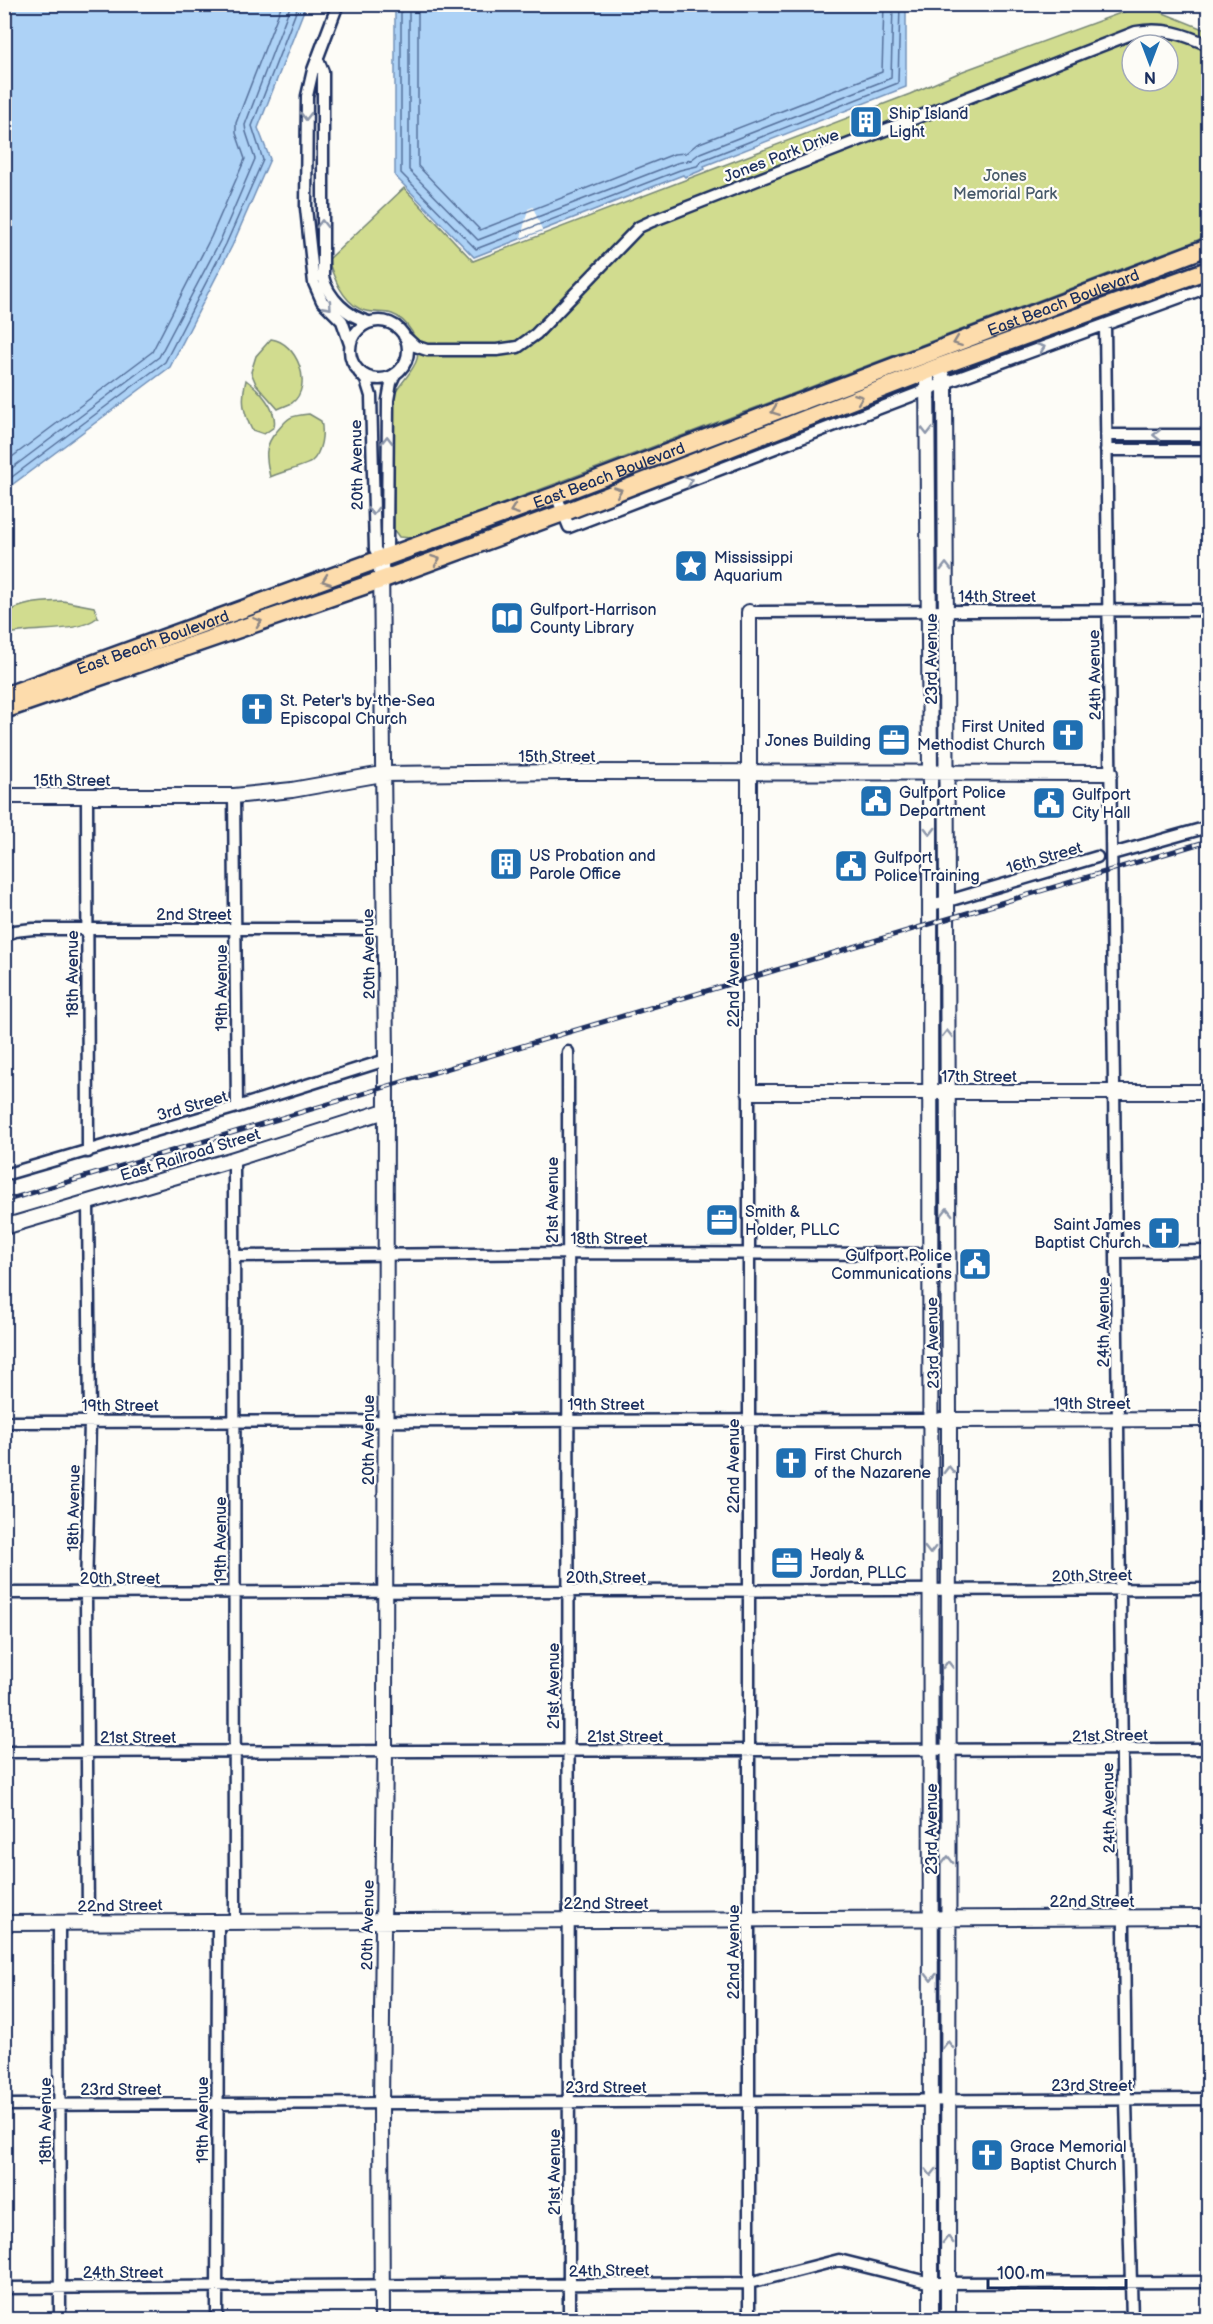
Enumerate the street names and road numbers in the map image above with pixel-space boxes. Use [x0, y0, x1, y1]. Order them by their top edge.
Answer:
street label: Jones Park Drive [721, 126, 842, 187]
street label: East Beach Boulevard [985, 266, 1142, 341]
street label: 20th Avenue [347, 419, 368, 510]
street label: East Beach Boulevard [531, 439, 688, 514]
street label: 14th Street [958, 588, 1036, 607]
street label: East Beach Boulevard [74, 607, 232, 680]
street label: 23rd Avenue [923, 613, 942, 705]
street label: 24th Avenue [1085, 629, 1106, 721]
street label: 15th Street [518, 748, 596, 767]
street label: 15th Street [33, 772, 111, 791]
street label: 16th Street [1004, 839, 1084, 878]
street label: 2nd Street [156, 906, 232, 925]
street label: 20th Avenue [359, 908, 380, 999]
street label: 18th Avenue [64, 930, 83, 1018]
street label: 22nd Avenue [725, 932, 744, 1028]
street label: 19th Avenue [213, 944, 232, 1032]
street label: 17th Street [941, 1068, 1017, 1087]
street label: 3rd Street [155, 1087, 230, 1126]
street label: East Railroad Street [118, 1125, 263, 1186]
street label: 21st Avenue [544, 1156, 563, 1243]
street label: 18th Street [570, 1230, 648, 1249]
street label: 24th Avenue [1095, 1276, 1114, 1367]
street label: 23rd Avenue [923, 1297, 944, 1389]
street label: 20th Avenue [360, 1394, 379, 1485]
street label: 19th Street [1053, 1395, 1131, 1414]
street label: 19th Street [567, 1396, 645, 1415]
street label: 19th Street [81, 1397, 159, 1416]
street label: 22nd Avenue [725, 1418, 744, 1514]
street label: 18th Avenue [64, 1464, 85, 1552]
street label: 19th Avenue [212, 1496, 231, 1584]
street label: 20th Street [1052, 1566, 1133, 1587]
street label: 20th Street [566, 1569, 646, 1588]
street label: 20th Street [80, 1570, 160, 1589]
street label: 21st Avenue [545, 1642, 564, 1729]
street label: 21st Street [1072, 1726, 1148, 1747]
street label: 21st Street [587, 1728, 663, 1747]
street label: 21st Street [100, 1729, 176, 1748]
street label: 24th Avenue [1099, 1762, 1120, 1854]
street label: 23rd Avenue [923, 1783, 942, 1875]
street label: 20th Avenue [358, 1879, 379, 1970]
street label: 22nd Street [1049, 1893, 1135, 1912]
street label: 22nd Street [563, 1895, 649, 1914]
street label: 22nd Street [77, 1896, 163, 1917]
street label: 22nd Avenue [725, 1904, 744, 2000]
street label: 19th Avenue [194, 2076, 213, 2164]
street label: 18th Avenue [37, 2077, 56, 2165]
street label: 23rd Street [1051, 2077, 1133, 2096]
street label: 23rd Street [565, 2079, 647, 2098]
street label: 23rd Street [80, 2081, 162, 2100]
street label: 21st Avenue [546, 2128, 565, 2215]
street label: 24th Street [569, 2261, 650, 2282]
street label: 24th Street [83, 2264, 163, 2283]

